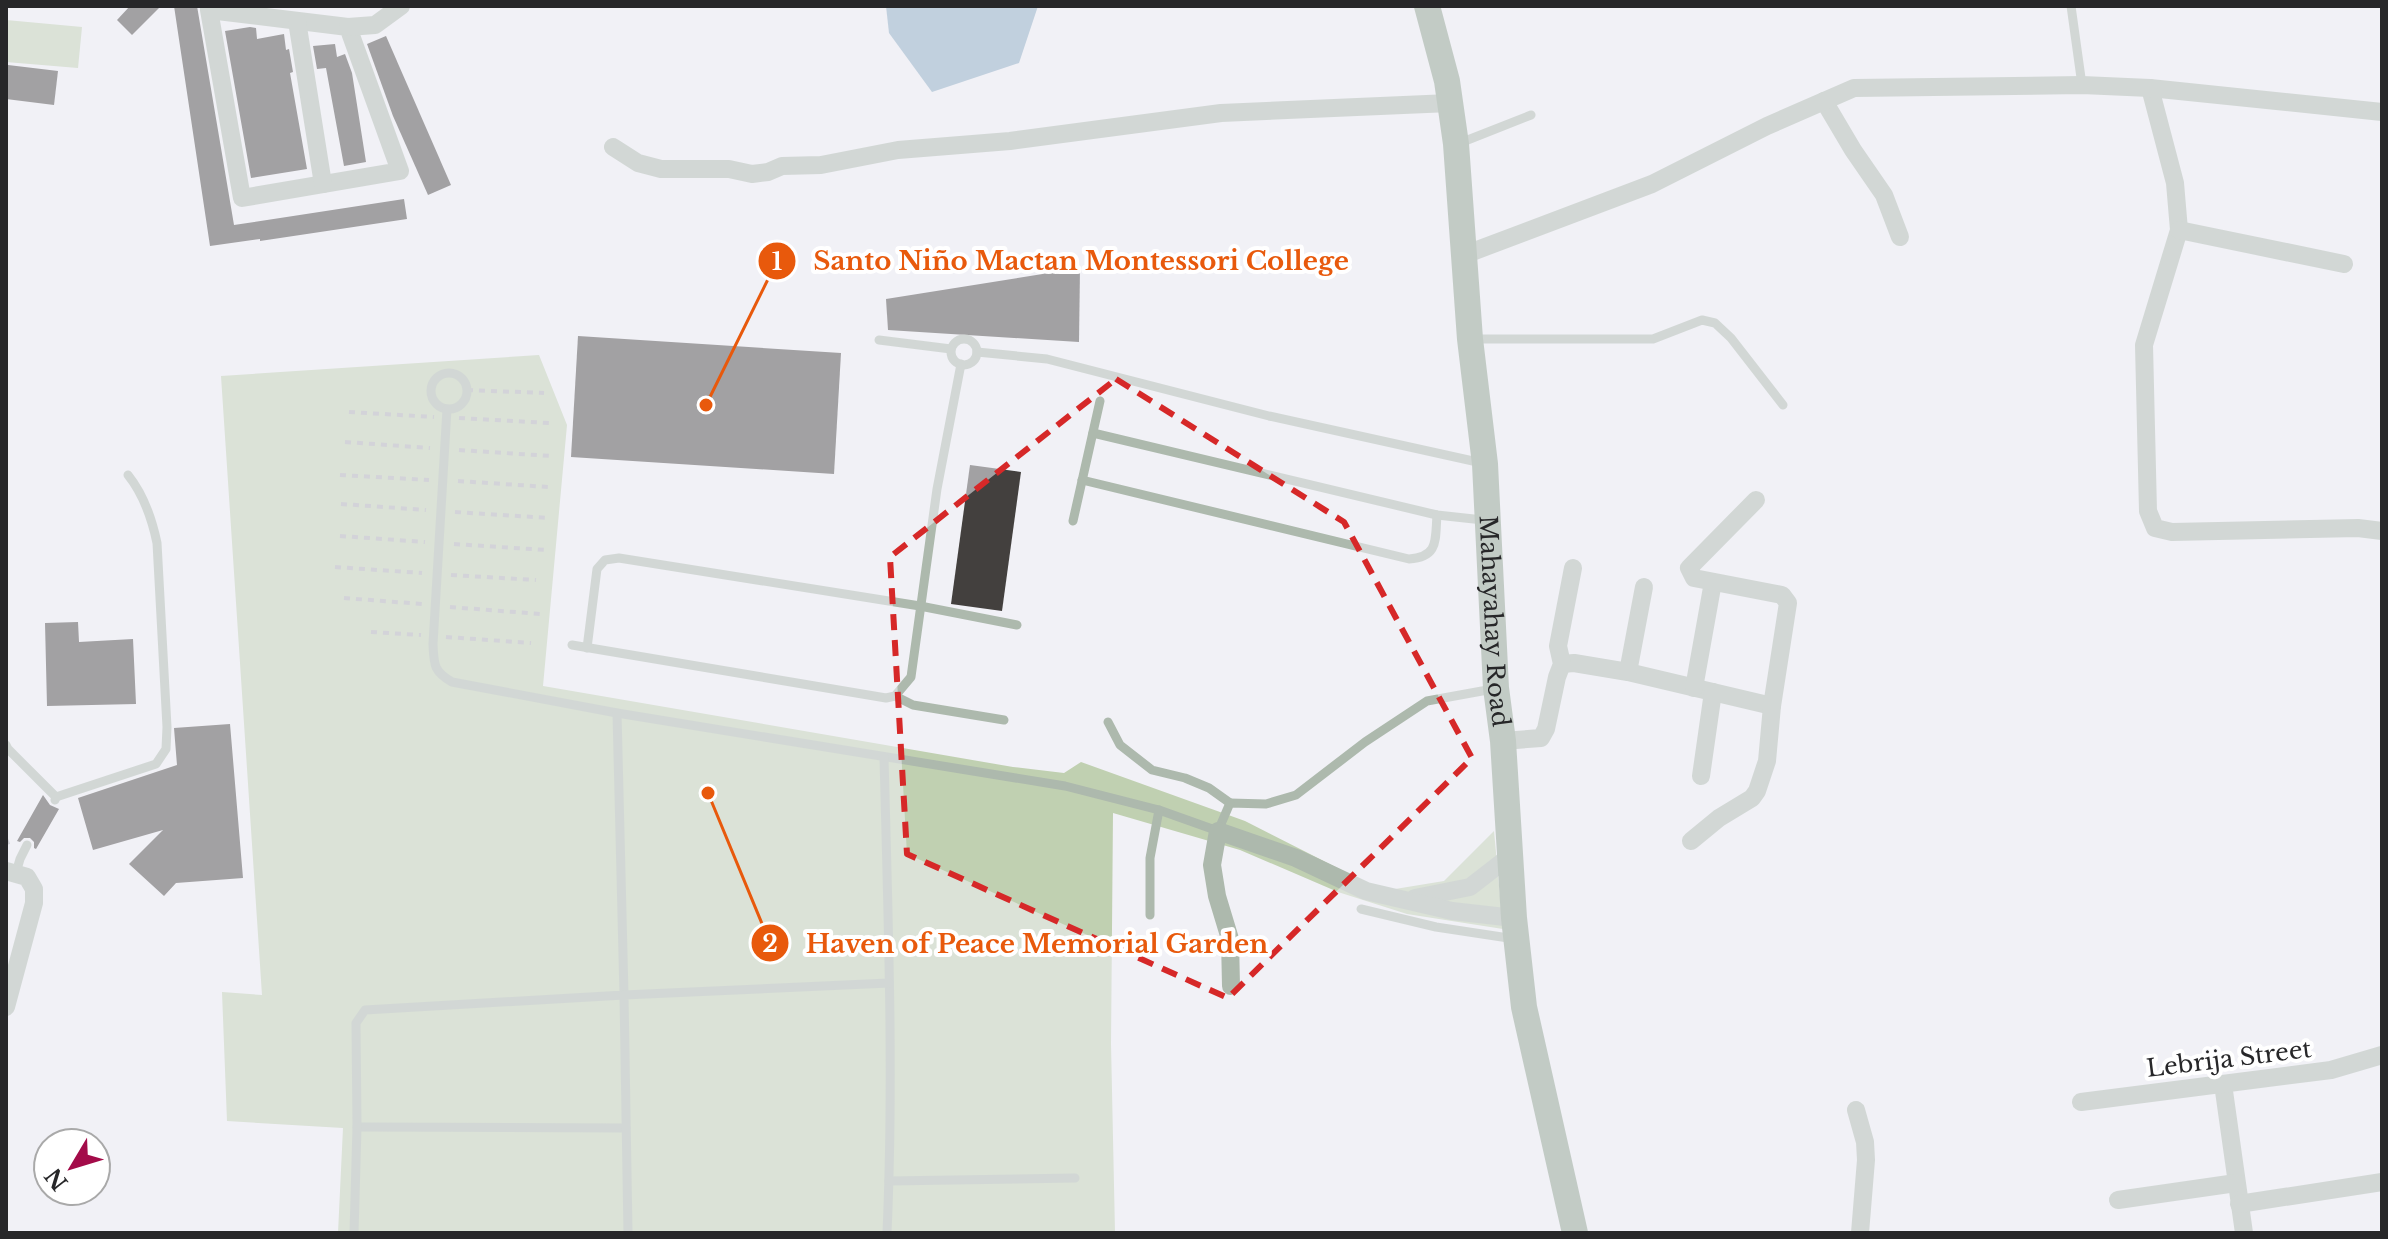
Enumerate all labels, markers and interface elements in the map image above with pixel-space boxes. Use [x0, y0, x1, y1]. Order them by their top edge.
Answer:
callout: Santo Niño Mactan Montessori College [757, 236, 1365, 286]
text: Santo Niño Mactan Montessori College [813, 245, 1349, 277]
text: 1 [772, 247, 782, 276]
street label: Mahayahay Road [1474, 515, 1516, 729]
callout: Haven of Peace Memorial Garden [750, 918, 1284, 968]
text: Haven of Peace Memorial Garden [806, 928, 1268, 960]
text: 2 [762, 929, 778, 958]
street label: Lebrija Street [2145, 1034, 2313, 1083]
north arrow [32, 1127, 112, 1207]
text: N [39, 1162, 74, 1195]

